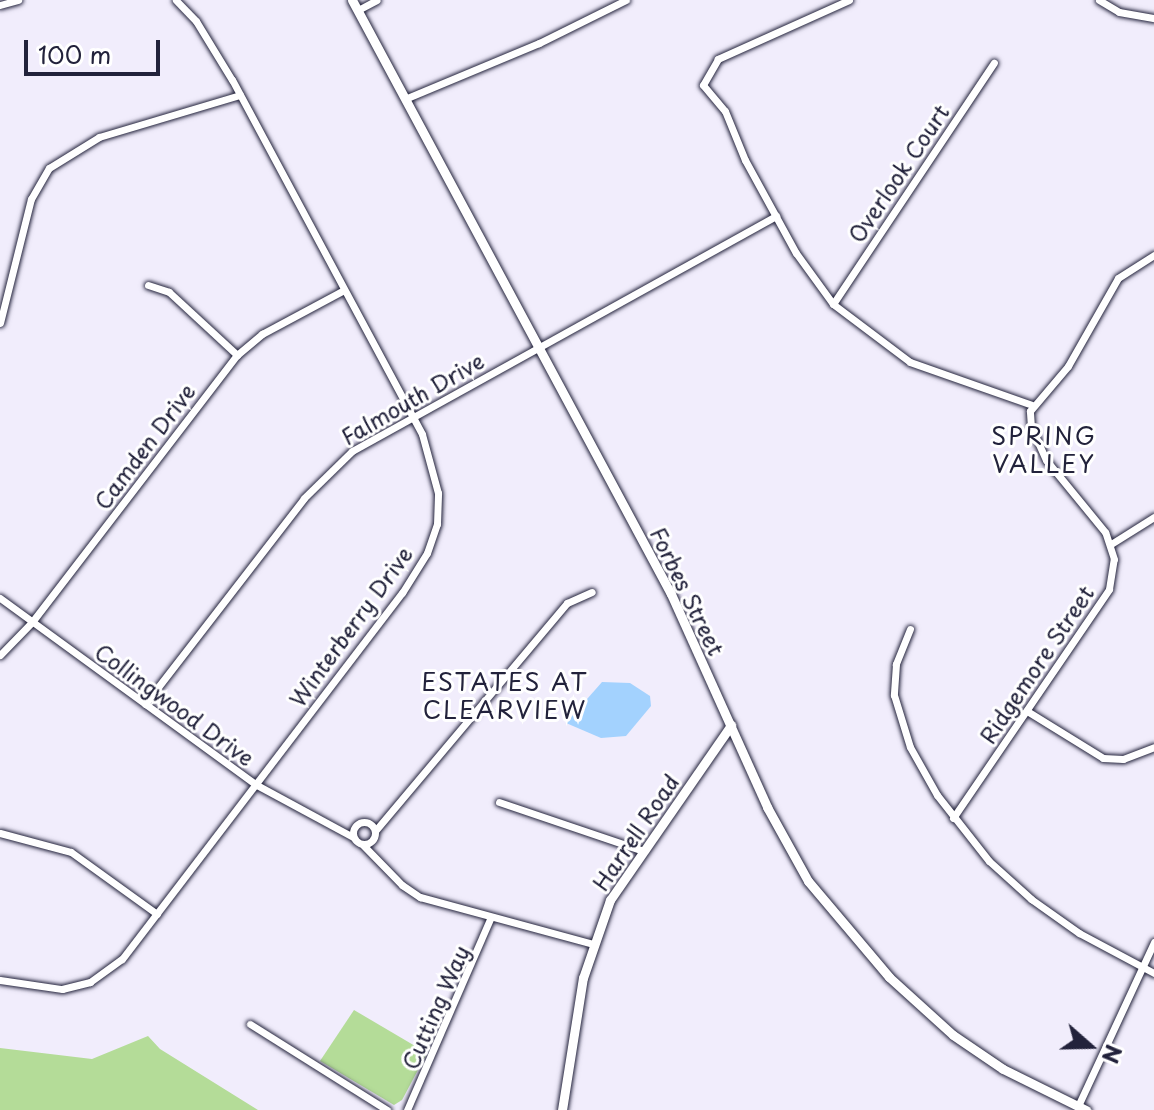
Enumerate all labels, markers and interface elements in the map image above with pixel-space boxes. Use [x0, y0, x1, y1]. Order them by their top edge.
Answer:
scale bar [28, 24, 164, 74]
text: 100 m [38, 36, 111, 72]
street label: Overlook Court [842, 99, 954, 247]
street label: Falmouth Drive [335, 346, 489, 450]
street label: Camden Drive [88, 378, 200, 514]
district label: SPRING VALLEY [991, 422, 1097, 478]
street label: Forbes Street [645, 522, 731, 660]
street label: Winterberry Drive [283, 541, 417, 711]
street label: Ridgemore Street [973, 580, 1099, 748]
street label: Collingwood Drive [90, 638, 260, 770]
district label: ESTATES AT CLEARVIEW [421, 668, 589, 724]
street label: Harrell Road [586, 769, 684, 895]
street label: Cutting Way [396, 941, 474, 1073]
north arrow [1050, 1006, 1130, 1086]
text: N [1095, 1041, 1132, 1068]

